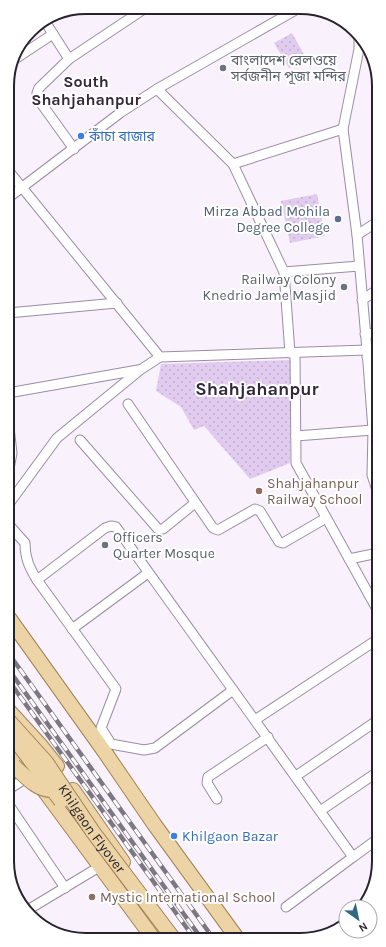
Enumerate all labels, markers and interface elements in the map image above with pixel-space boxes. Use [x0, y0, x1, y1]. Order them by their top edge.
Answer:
place label: বাংলাদেশ রেলওয়ে সর্বজনীন পূজা মন্দির [230, 52, 346, 85]
marker: বাংলাদেশ রেলওয়ে সর্বজনীন পূজা মন্দির [218, 63, 228, 73]
district label: South Shahjahanpur [31, 72, 142, 109]
place label: কাঁচা বাজার [88, 127, 155, 145]
marker: কাঁচা বাজার [76, 131, 86, 141]
place label: Mirza Abbad Mohila Degree College [204, 203, 330, 236]
marker: Mirza Abbad Mohila Degree College [333, 214, 343, 224]
place label: Railway Colony Knedrio Jame Masjid [203, 271, 336, 304]
marker: Railway Colony Knedrio Jame Masjid [339, 282, 349, 292]
district label: Shahjahanpur [195, 378, 319, 400]
place label: Shahjahanpur Railway School [267, 475, 362, 508]
marker: Shahjahanpur Railway School [254, 486, 264, 496]
place label: Officers Quarter Mosque [113, 529, 215, 562]
marker: Officers Quarter Mosque [100, 540, 110, 550]
street label: Khilgaon Flyover [55, 781, 130, 877]
place label: Khilgaon Bazar [182, 828, 279, 845]
marker: Khilgaon Bazar [169, 831, 179, 841]
place label: Mystic International School [100, 889, 276, 906]
marker: Mystic International School [87, 892, 97, 902]
north arrow [338, 899, 378, 939]
text: N [356, 919, 370, 935]

